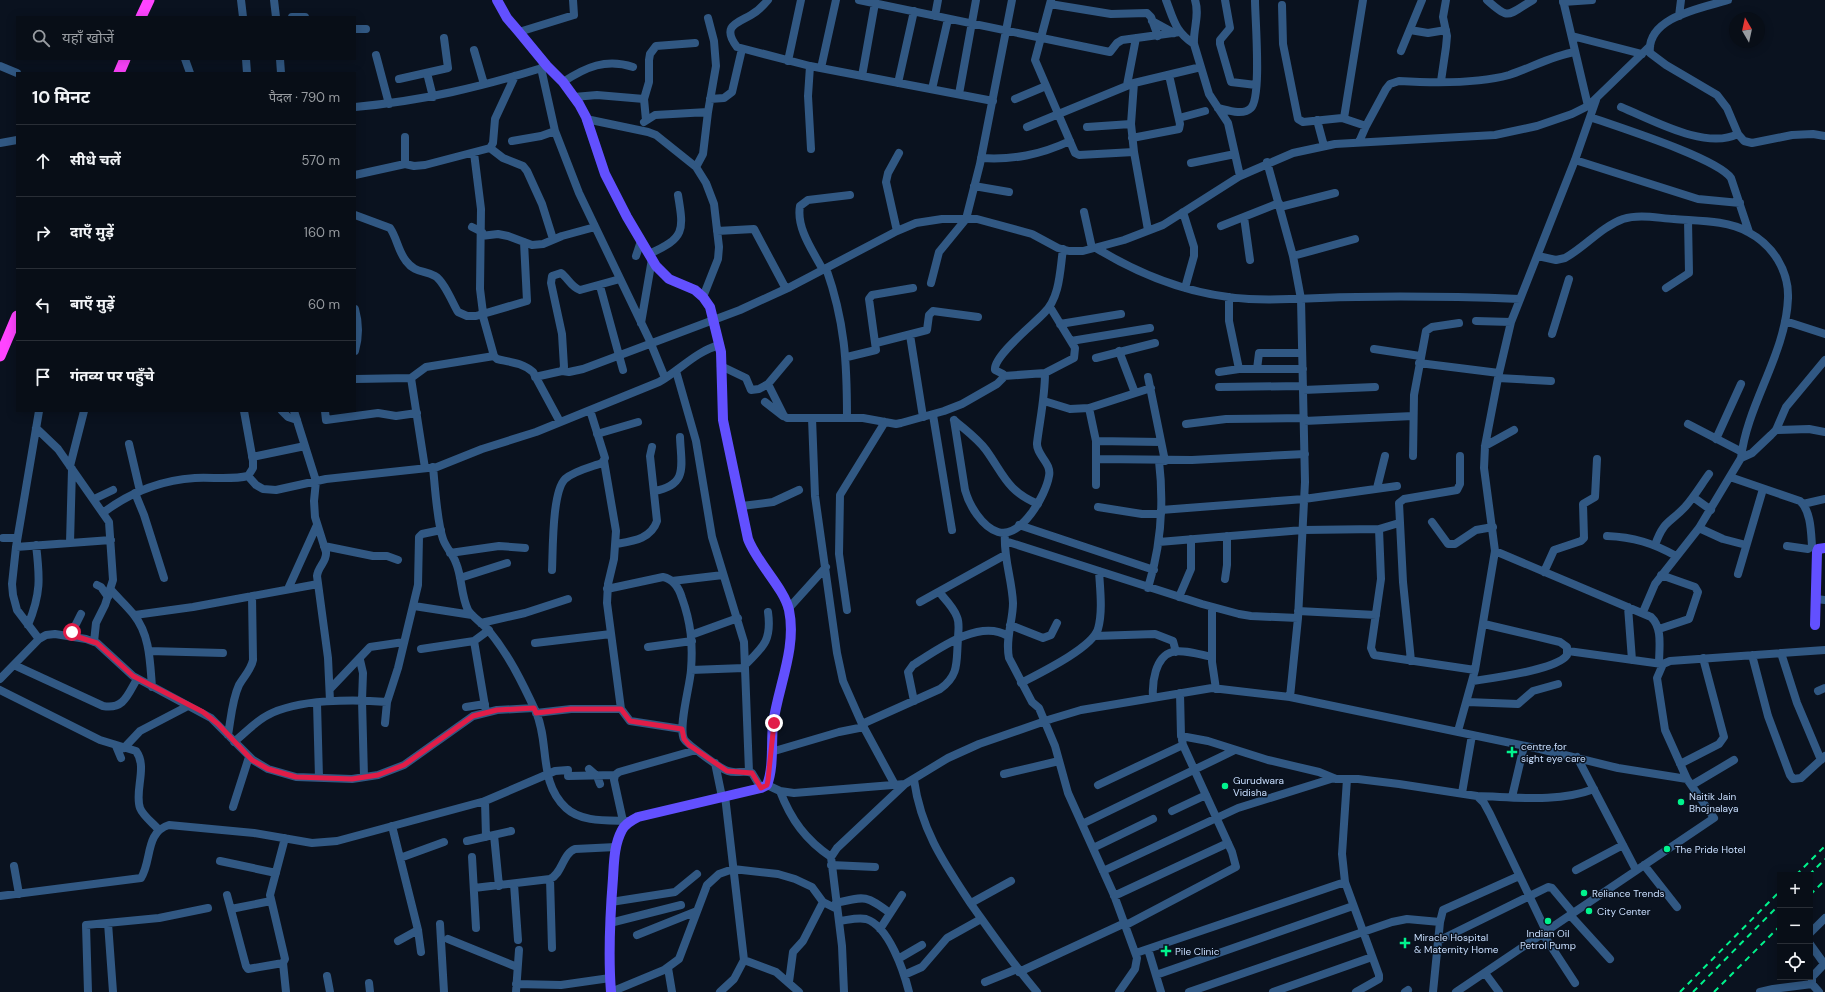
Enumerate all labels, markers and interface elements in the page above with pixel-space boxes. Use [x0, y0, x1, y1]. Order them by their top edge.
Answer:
north arrow [1729, 12, 1765, 48]
search box [16, 16, 356, 60]
icon: search [30, 27, 52, 49]
text: यहाँ खोजें [62, 28, 114, 48]
text: 10 मिनट [32, 86, 90, 108]
text: पैदल · 790 m [269, 89, 340, 106]
icon: ahead [32, 150, 54, 172]
text: सीधे चलें [70, 150, 121, 170]
text: 570 m [302, 152, 340, 169]
icon: right [32, 222, 54, 244]
text: दाएँ मुड़ें [70, 222, 114, 242]
text: 160 m [304, 224, 340, 241]
icon: left [32, 294, 54, 316]
text: बाएँ मुड़ें [70, 294, 115, 314]
text: 60 m [308, 296, 340, 313]
icon: arrive [32, 366, 54, 388]
text: गंतव्य पर पहुँचे [70, 366, 154, 386]
route start [63, 623, 81, 641]
route end [765, 714, 783, 732]
place label: centre for sight eye care [1521, 740, 1586, 765]
marker: centre for sight eye care [1506, 746, 1518, 758]
place label: Gurudwara Vidisha [1233, 774, 1284, 799]
marker: Gurudwara Vidisha [1220, 781, 1230, 791]
place label: Naitik Jain Bhojnalaya [1689, 790, 1739, 815]
marker: Naitik Jain Bhojnalaya [1676, 797, 1686, 807]
place label: The Pride Hotel [1675, 843, 1745, 856]
marker: The Pride Hotel [1662, 844, 1672, 854]
map controls [1777, 872, 1813, 980]
button: + [1777, 872, 1813, 908]
place label: Reliance Trends [1592, 887, 1664, 900]
marker: Reliance Trends [1579, 888, 1589, 898]
place label: City Center [1597, 905, 1651, 918]
marker: City Center [1584, 906, 1594, 916]
button: − [1777, 908, 1813, 944]
marker: Indian Oil Petrol Pump [1543, 916, 1553, 926]
place label: Indian Oil Petrol Pump [1520, 927, 1576, 952]
place label: Miracle Hospital & Maternity Home [1414, 931, 1499, 956]
marker: Miracle Hospital & Maternity Home [1399, 937, 1411, 949]
button: locate [1777, 944, 1813, 980]
marker: Pile Clinic [1160, 945, 1172, 957]
place label: Pile Clinic [1175, 945, 1220, 958]

